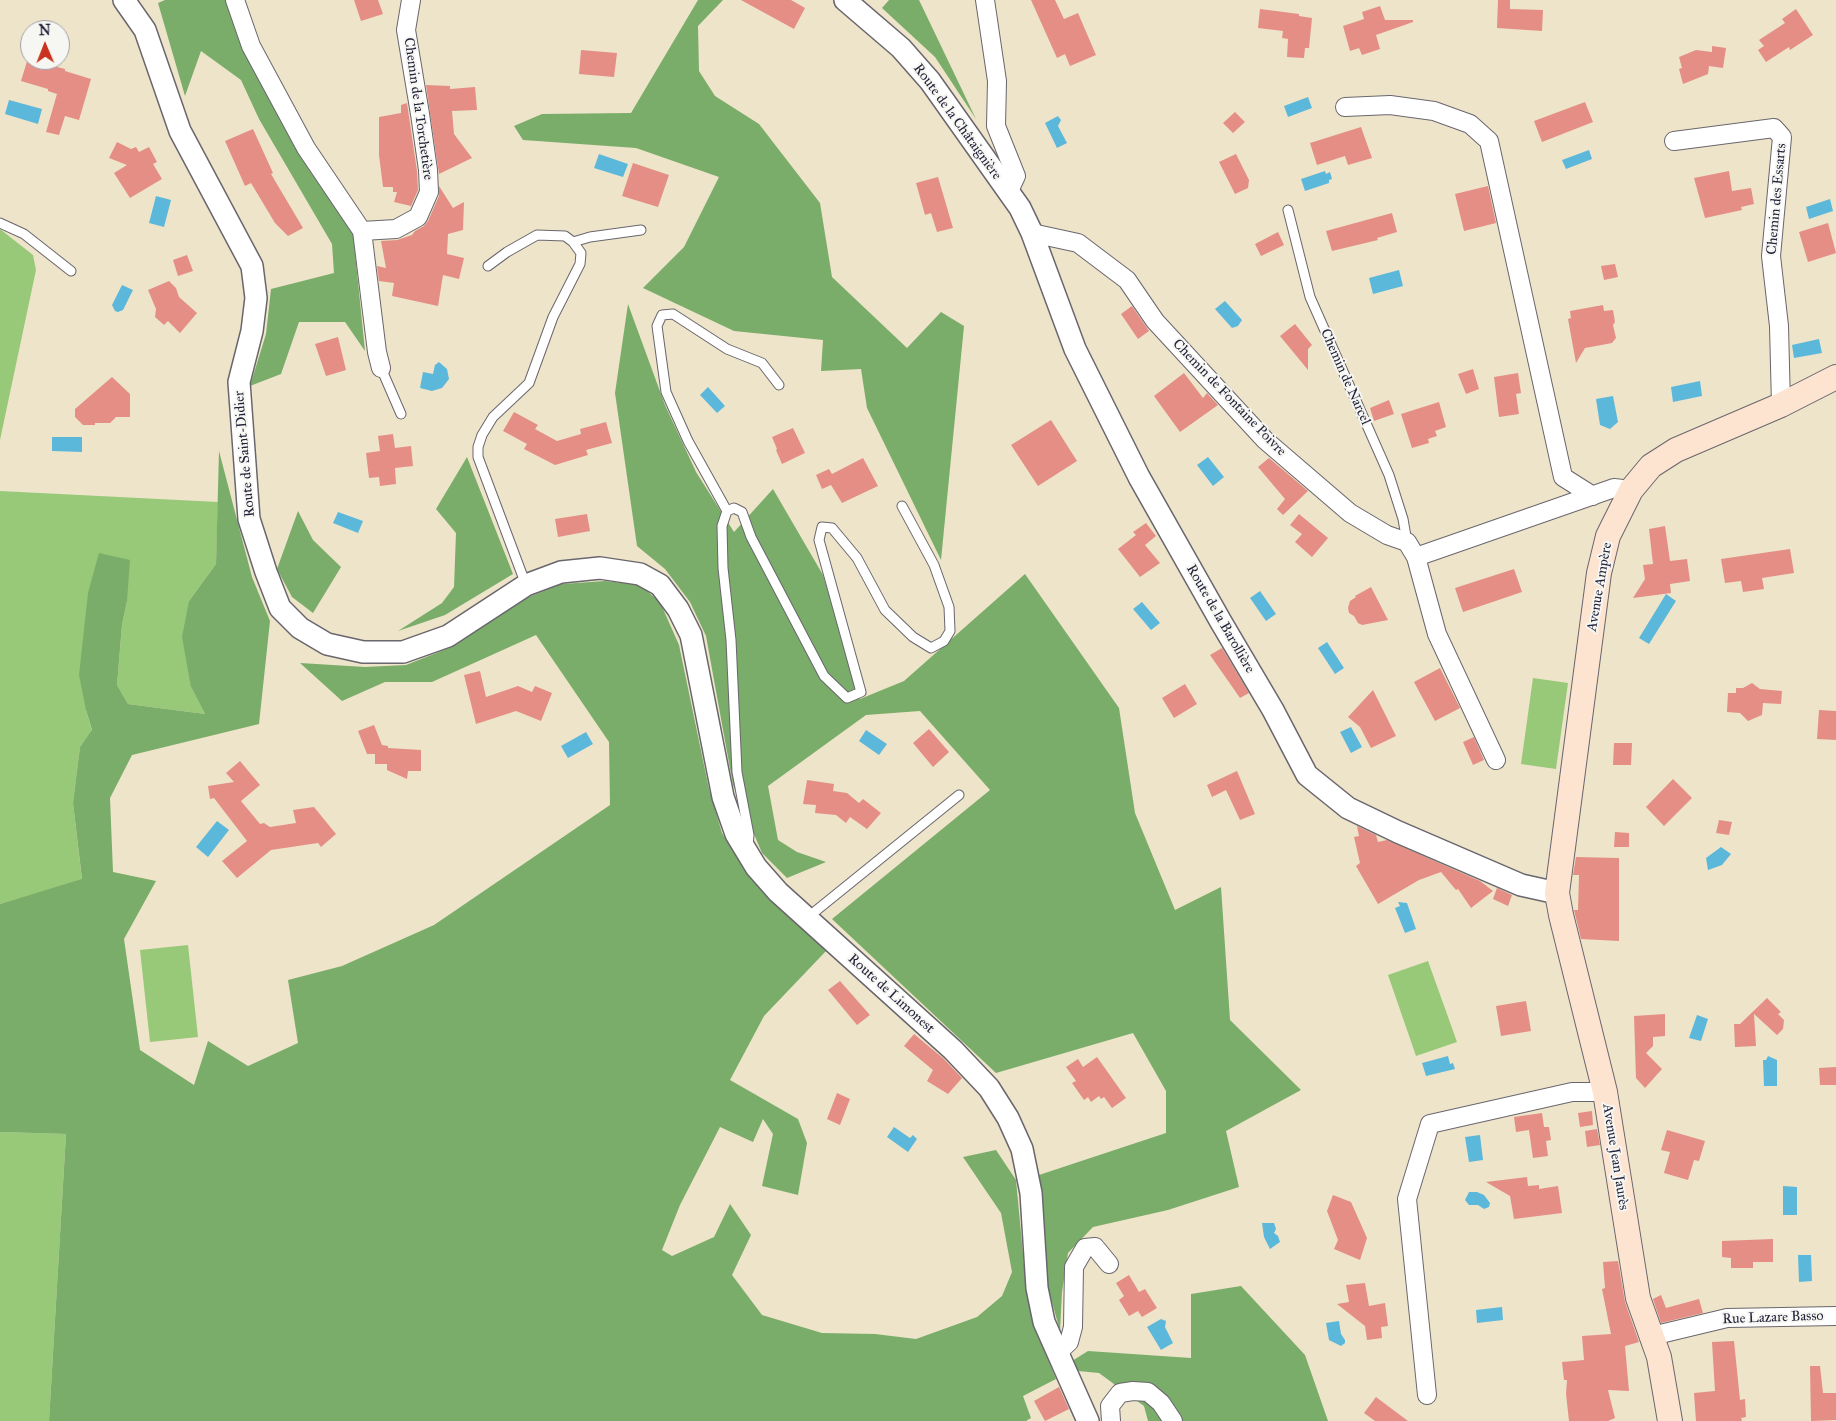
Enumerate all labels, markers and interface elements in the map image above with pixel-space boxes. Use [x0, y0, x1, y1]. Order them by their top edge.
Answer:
north arrow [20, 20, 70, 70]
text: N [39, 22, 51, 39]
street label: Chemin de la Torchetière [400, 37, 436, 181]
street label: Route de la Châtaignière [909, 61, 1005, 183]
street label: Chemin des Essarts [1764, 143, 1790, 255]
street label: Chemin de Narcel [1316, 326, 1374, 428]
street label: Chemin de Fontaine Poivre [1169, 336, 1289, 460]
street label: Route de Saint-Didier [231, 390, 259, 518]
street label: Avenue Ampère [1584, 541, 1616, 633]
street label: Route de la Barollière [1182, 562, 1258, 676]
street label: Route de Limonest [844, 951, 938, 1037]
street label: Avenue Jean Jaurès [1598, 1103, 1632, 1211]
street label: Rue Lazare Basso [1722, 1308, 1824, 1328]

